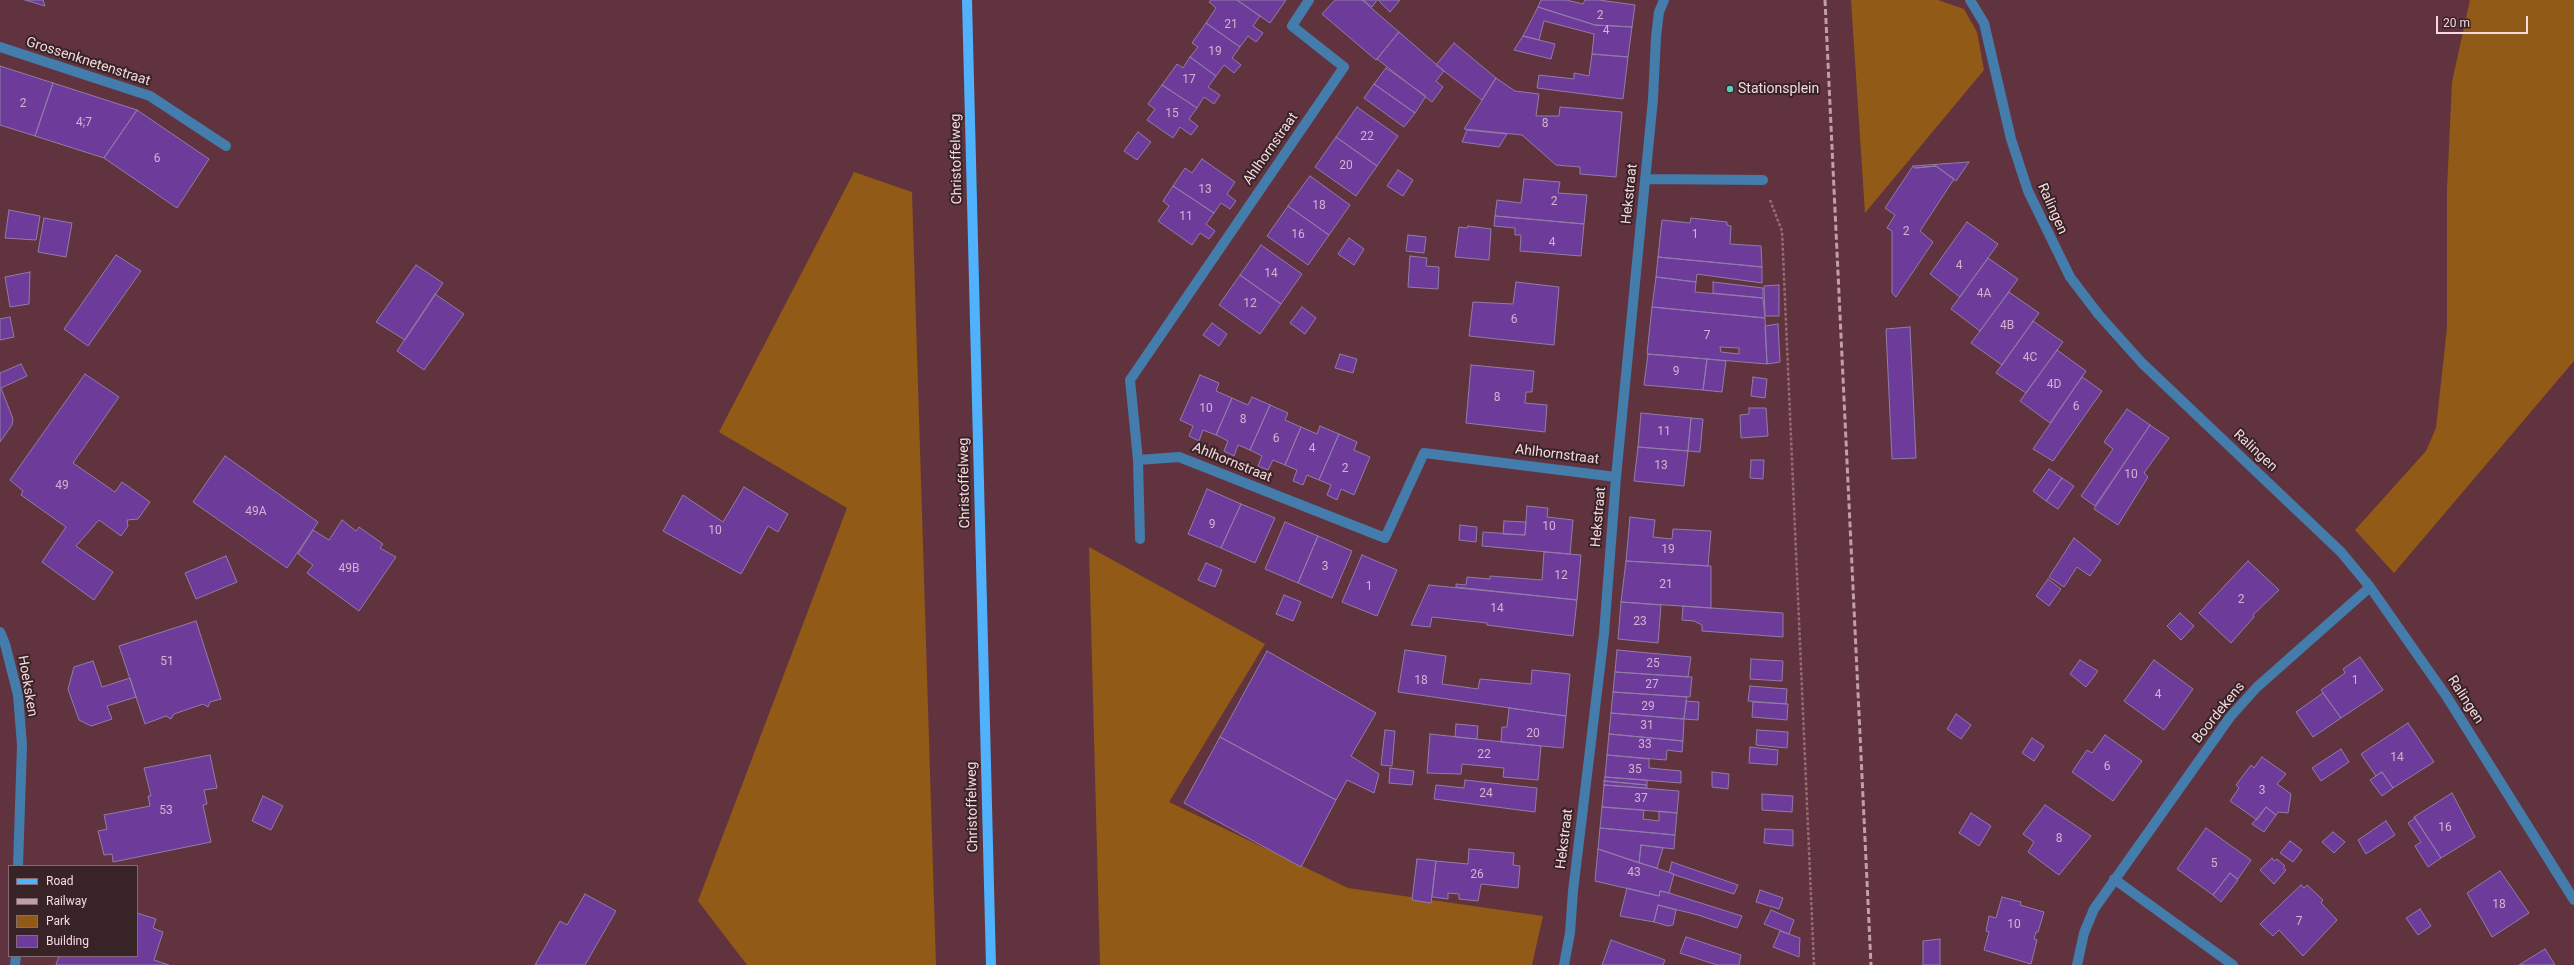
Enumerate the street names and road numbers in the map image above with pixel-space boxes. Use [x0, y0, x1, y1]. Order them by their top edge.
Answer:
street label: Grossenknetenstraat [24, 34, 152, 90]
street label: Ahlhornstraat [1240, 110, 1302, 188]
street label: Christoffelweg [948, 113, 966, 205]
street label: Hekstraat [1618, 163, 1642, 225]
street label: Ralingen [2033, 181, 2071, 237]
street label: Ralingen [2230, 427, 2280, 475]
street label: Christoffelweg [956, 437, 974, 529]
street label: Ahlhornstraat [1190, 439, 1274, 487]
street label: Ahlhornstraat [1514, 442, 1600, 468]
street label: Hekstraat [1588, 486, 1610, 548]
street label: Hoeksken [13, 654, 41, 718]
street label: Ralingen [2443, 673, 2487, 727]
street label: Boordekens [2189, 679, 2249, 747]
street label: Christoffelweg [964, 761, 982, 853]
street label: Hekstraat [1553, 808, 1577, 870]

